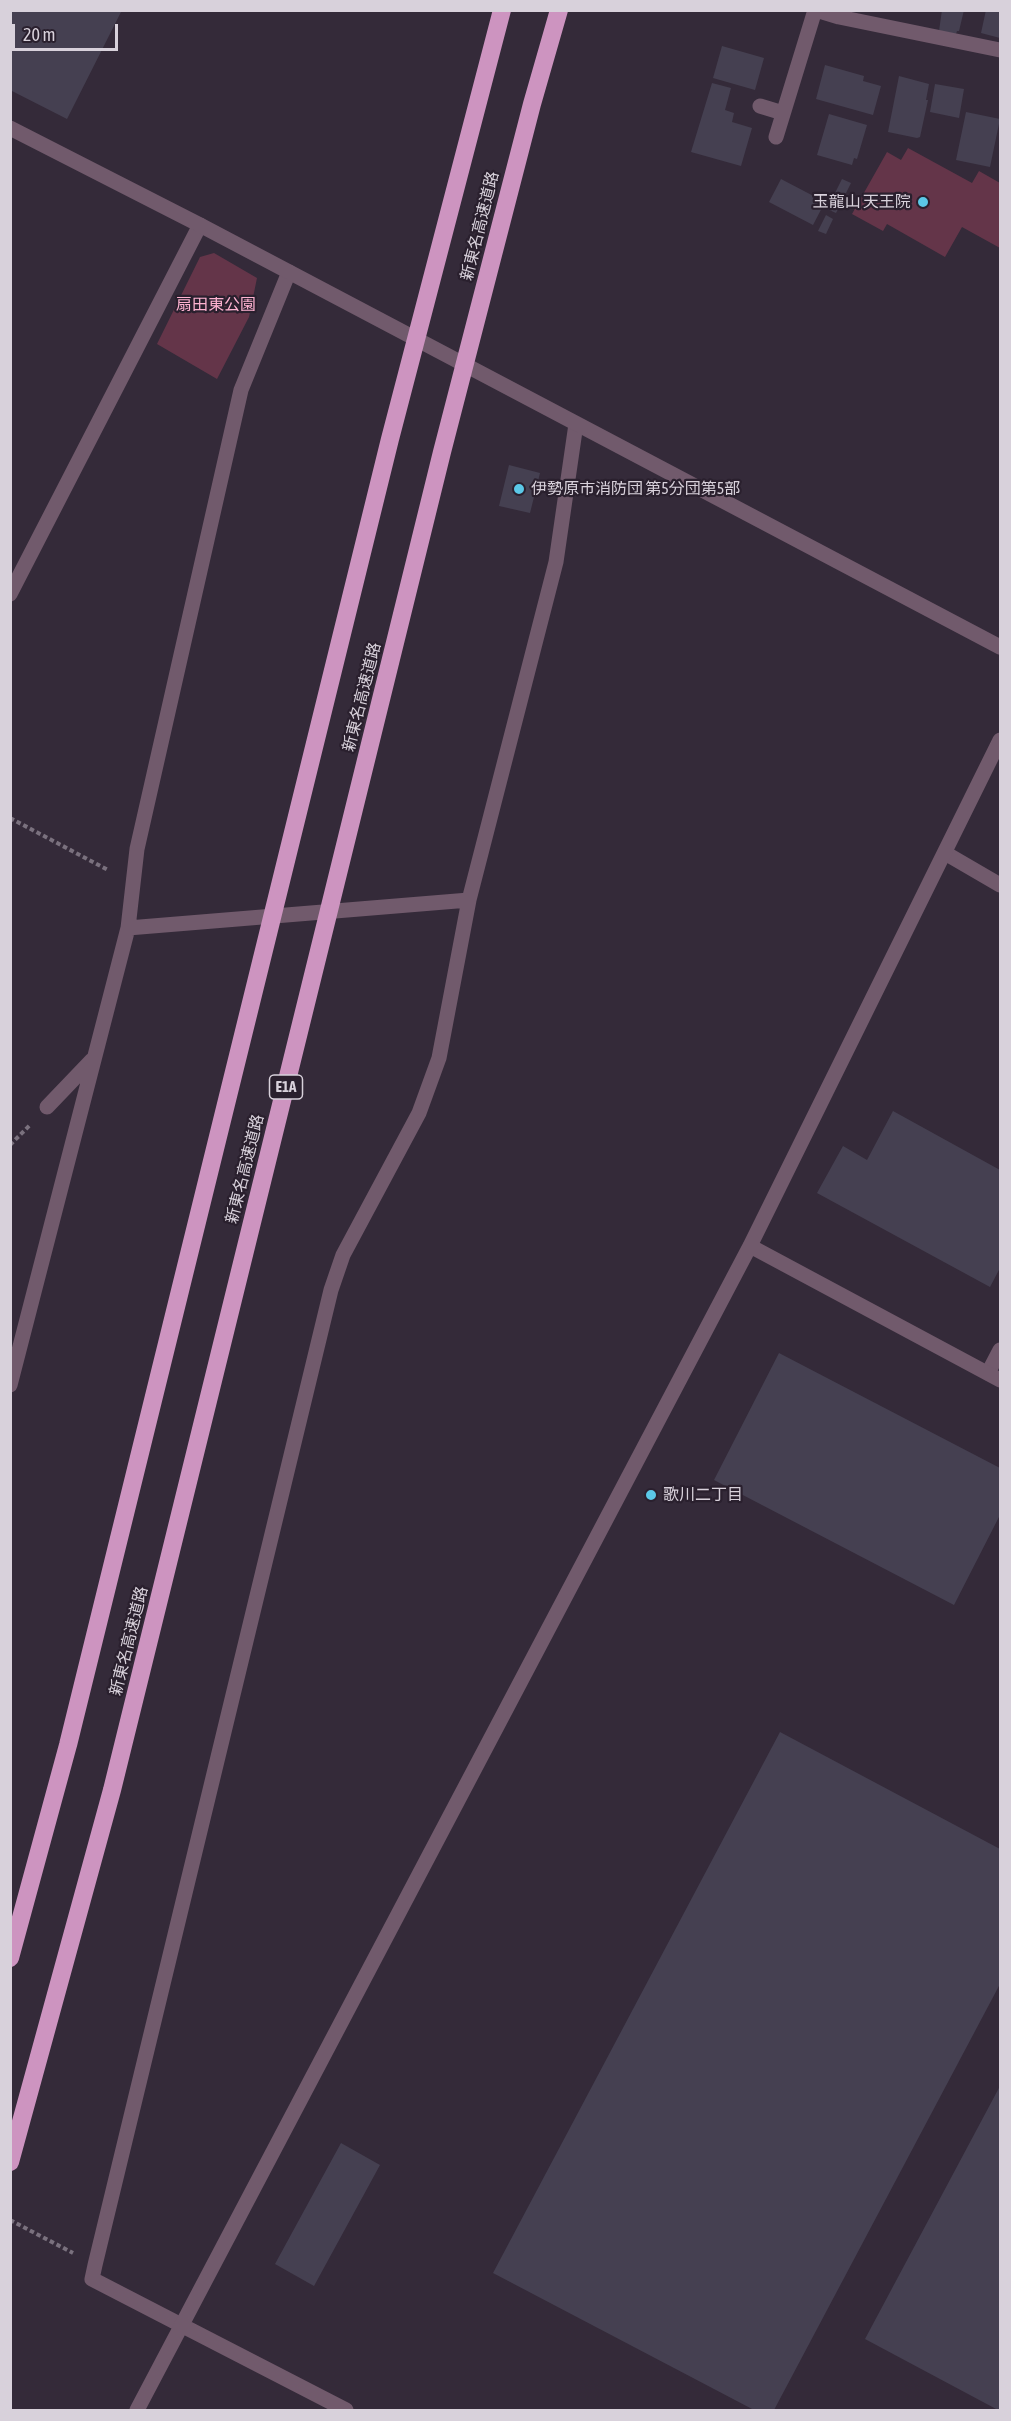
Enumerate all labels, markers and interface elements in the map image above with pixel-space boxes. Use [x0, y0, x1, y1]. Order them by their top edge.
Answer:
scale bar [15, 12, 122, 50]
text: 20 m [23, 24, 55, 45]
street label: 新東名高速道路 [457, 169, 503, 283]
place label: 玉龍山 天王院 [813, 192, 911, 212]
marker: 玉龍山 天王院 [916, 195, 930, 209]
park label: 扇田東公園 [176, 295, 256, 315]
place label: 伊勢原市消防団 第5分団第5部 [531, 479, 740, 499]
marker: 伊勢原市消防団 第5分団第5部 [512, 482, 526, 496]
street label: 新東名高速道路 [339, 640, 385, 754]
road number: E1A [270, 1075, 302, 1099]
street label: 新東名高速道路 [222, 1112, 268, 1226]
place label: 歌川二丁目 [663, 1485, 743, 1505]
marker: 歌川二丁目 [644, 1488, 658, 1502]
street label: 新東名高速道路 [106, 1584, 152, 1698]

